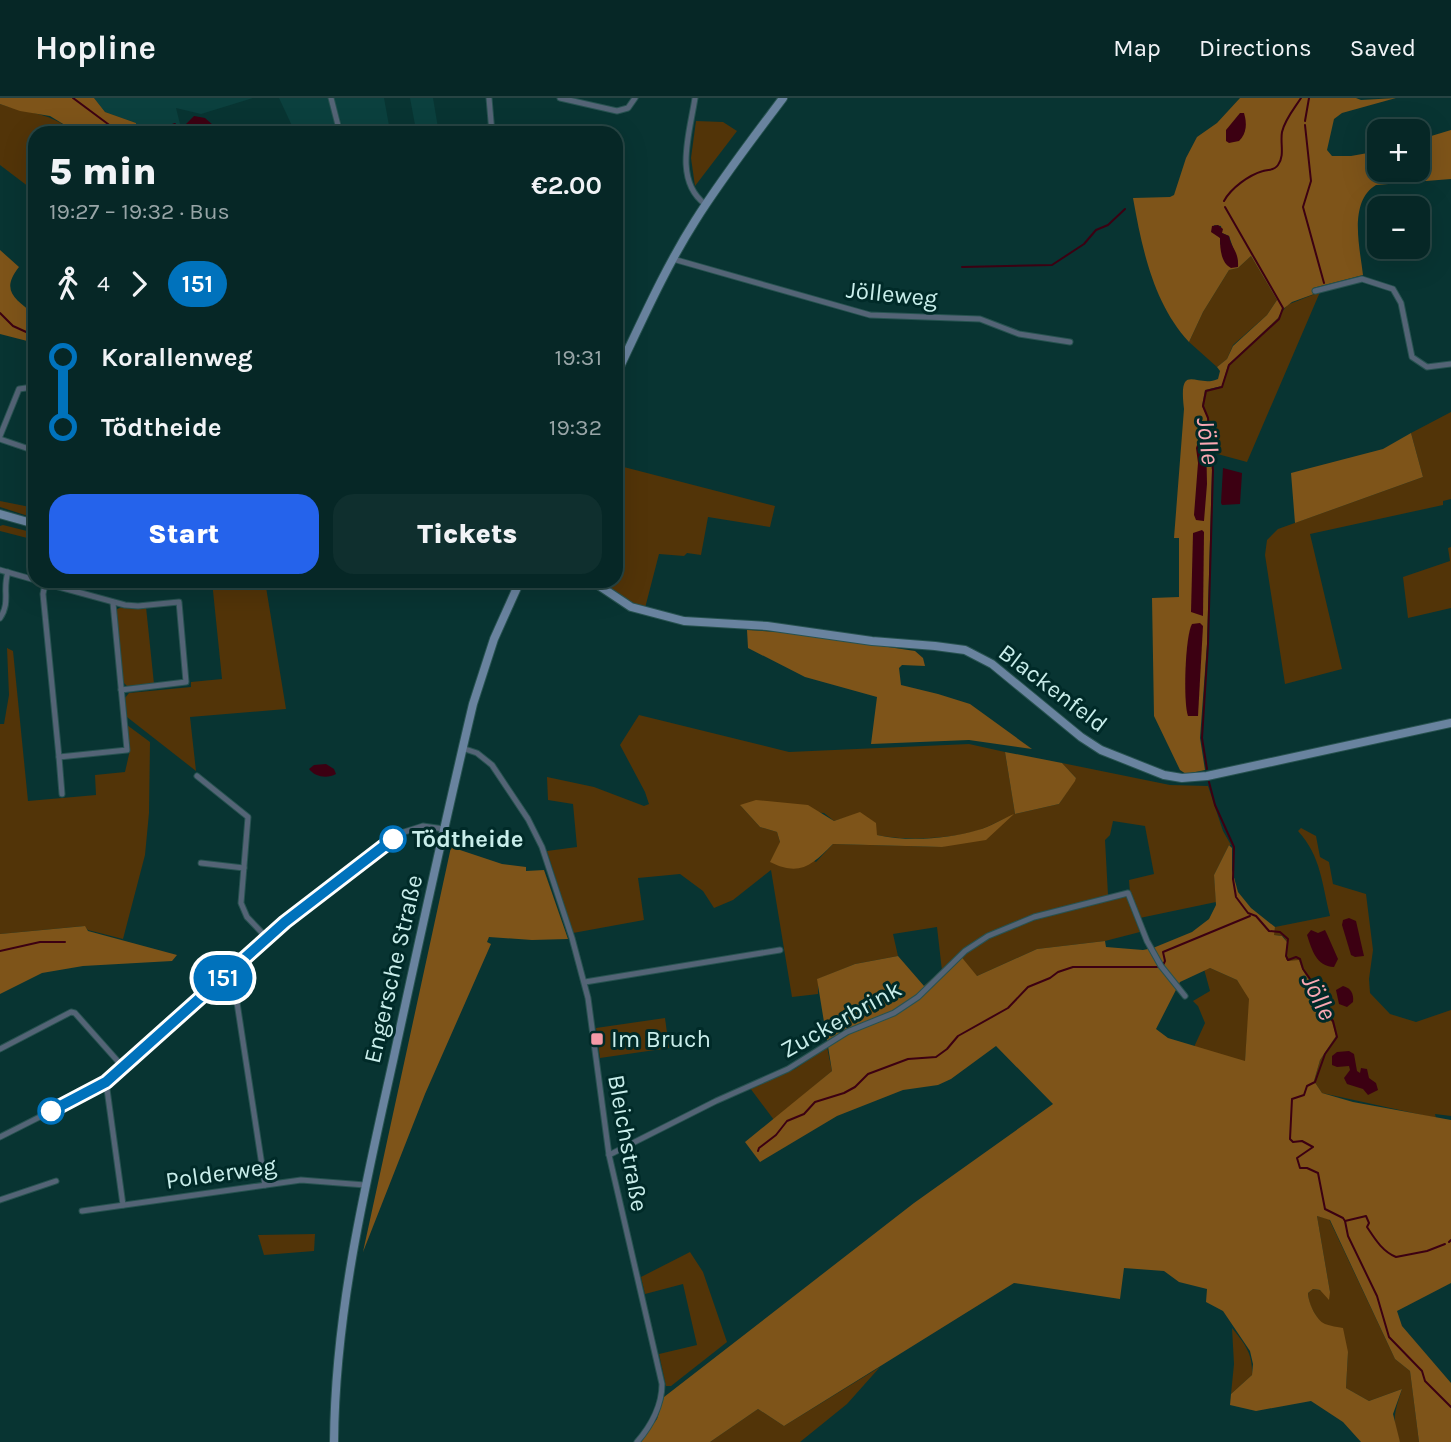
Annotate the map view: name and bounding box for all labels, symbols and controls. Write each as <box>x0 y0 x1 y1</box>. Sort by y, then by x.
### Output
text: Hopline <box>35 29 156 67</box>
text: Map <box>1113 34 1161 62</box>
text: Directions <box>1199 34 1312 62</box>
text: Saved <box>1350 34 1416 62</box>
map controls <box>1367 119 1430 259</box>
button: + <box>1367 119 1430 182</box>
text: 5 min <box>49 149 157 194</box>
text: €2.00 <box>531 170 602 201</box>
button: − <box>1367 196 1430 259</box>
text: 19:27 – 19:32 · Bus <box>49 198 230 225</box>
icon: walk <box>49 265 87 303</box>
icon: forward <box>120 265 158 303</box>
text: 4 <box>97 270 110 297</box>
text: 151 <box>182 270 213 298</box>
street label: Jölleweg <box>845 275 940 313</box>
text: Korallenweg <box>101 342 253 373</box>
text: 19:31 <box>555 344 602 371</box>
text: Tödtheide <box>101 412 222 443</box>
text: 19:32 <box>549 414 602 441</box>
water label: Jölle <box>1190 416 1226 466</box>
button: Start <box>49 494 319 574</box>
button: Tickets <box>333 494 602 574</box>
street label: Blackenfeld <box>993 638 1113 738</box>
place label: Tödtheide <box>412 825 523 853</box>
marker: Tödtheide <box>380 826 406 852</box>
street label: Engersche Straße <box>358 872 428 1066</box>
line badge: 151 <box>183 955 263 1001</box>
text: 151 <box>207 964 239 992</box>
water label: Jölle <box>1295 969 1343 1025</box>
street label: Zuckerbrink <box>776 974 906 1064</box>
place label: Im Bruch <box>611 1025 711 1053</box>
marker: Im Bruch <box>589 1031 605 1047</box>
street label: Bleichstraße <box>602 1072 654 1214</box>
unlabelled marker <box>38 1098 64 1124</box>
street label: Polderweg <box>164 1151 279 1195</box>

